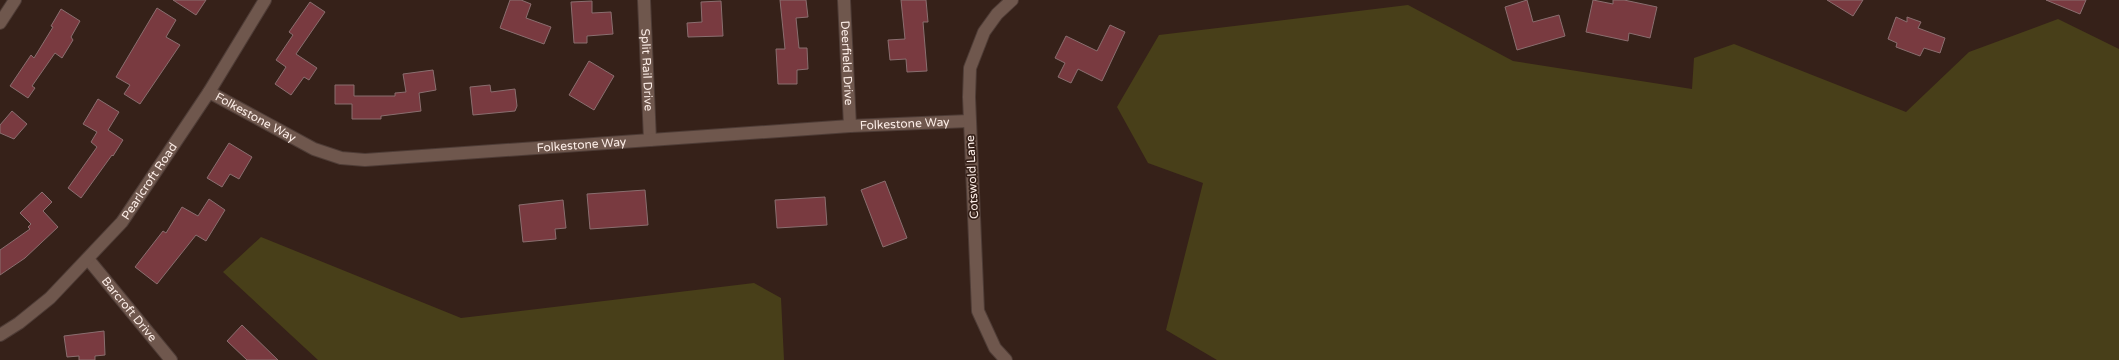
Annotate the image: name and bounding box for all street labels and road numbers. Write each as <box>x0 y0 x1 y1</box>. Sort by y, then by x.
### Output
street label: Deerfield Drive <box>838 20 856 106</box>
street label: Split Rail Drive <box>638 28 656 112</box>
street label: Folkestone Way <box>213 90 299 145</box>
street label: Folkestone Way <box>860 115 950 133</box>
street label: Folkestone Way <box>536 135 627 155</box>
street label: Cotswold Lane <box>963 135 981 219</box>
street label: Pearlcroft Road <box>119 140 180 222</box>
street label: Barcroft Drive <box>99 274 160 344</box>

